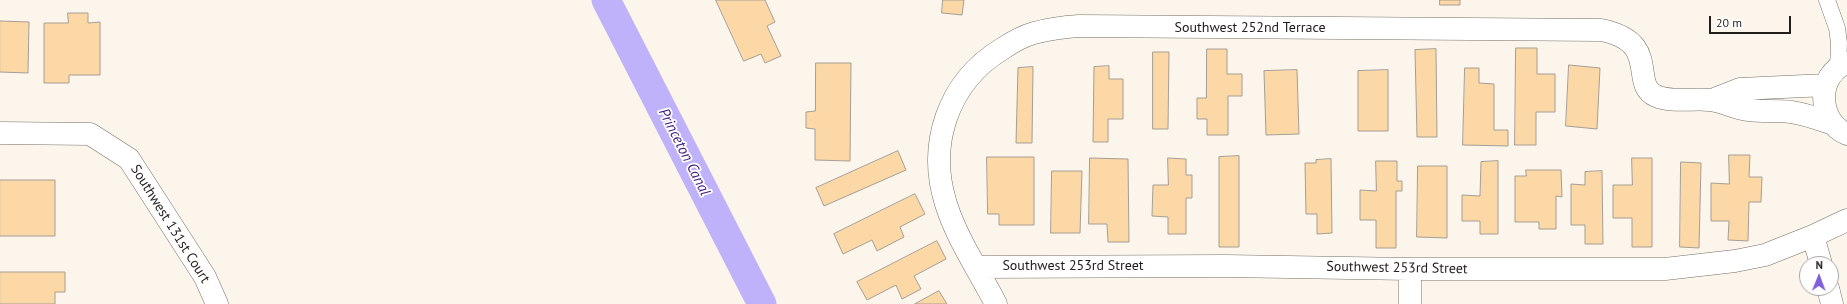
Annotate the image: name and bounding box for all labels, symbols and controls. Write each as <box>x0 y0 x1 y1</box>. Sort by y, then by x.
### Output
scale bar <box>1711 8 1793 34</box>
text: 20 m <box>1716 15 1742 30</box>
street label: Southwest 252nd Terrace <box>1175 20 1325 36</box>
water label: Princeton Canal <box>654 105 714 199</box>
street label: Southwest 131st Court <box>127 162 213 286</box>
north arrow <box>1799 256 1839 296</box>
street label: Southwest 253rd Street <box>1002 258 1144 274</box>
street label: Southwest 253rd Street <box>1326 258 1468 278</box>
text: N <box>1815 258 1823 272</box>

